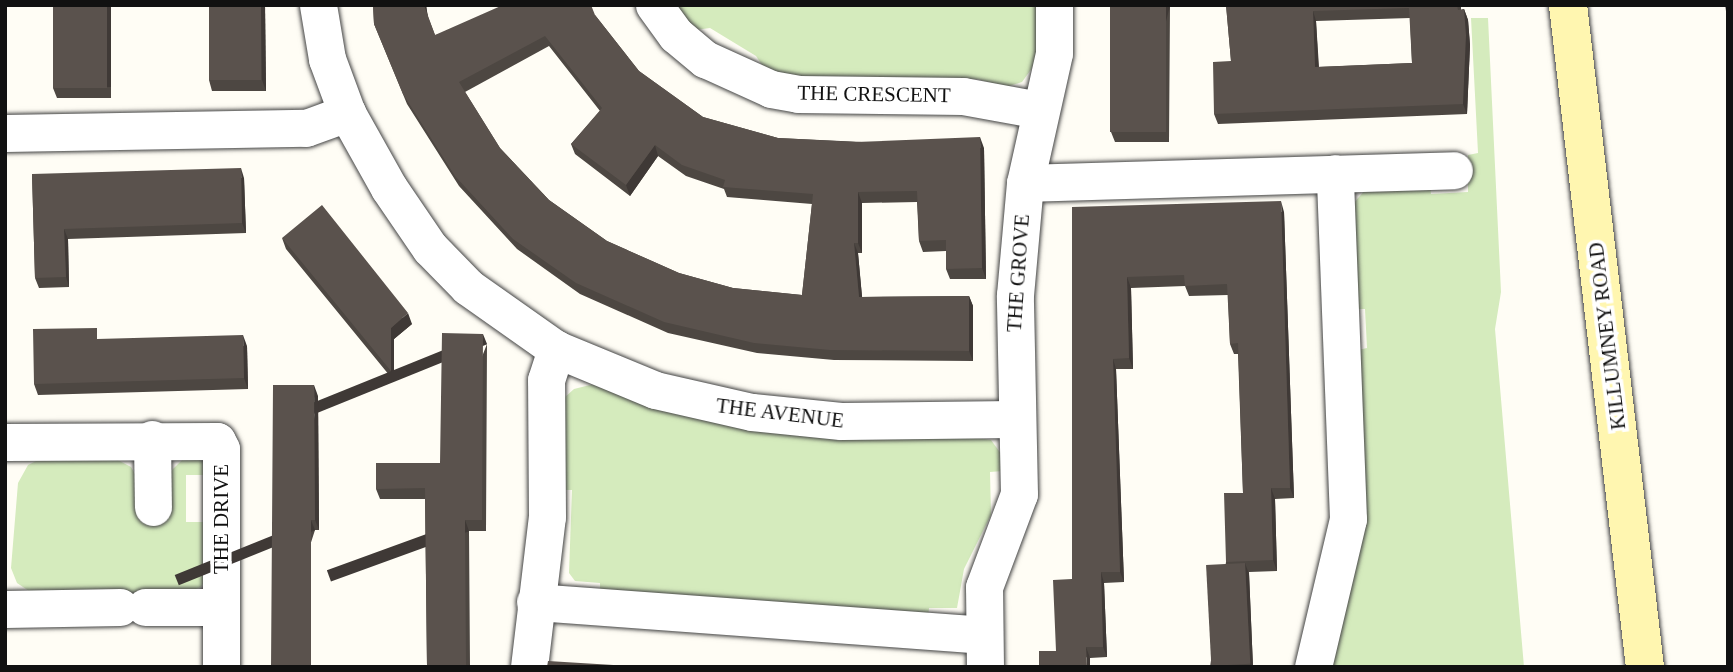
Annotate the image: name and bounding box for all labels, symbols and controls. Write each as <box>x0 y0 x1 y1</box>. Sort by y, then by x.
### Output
street label: THE CRESCENT <box>797 80 951 108</box>
street label: THE GROVE <box>1001 213 1035 333</box>
street label: KILLUMNEY ROAD <box>1583 240 1631 432</box>
street label: THE AVENUE <box>714 393 846 433</box>
street label: THE DRIVE <box>208 464 234 574</box>

